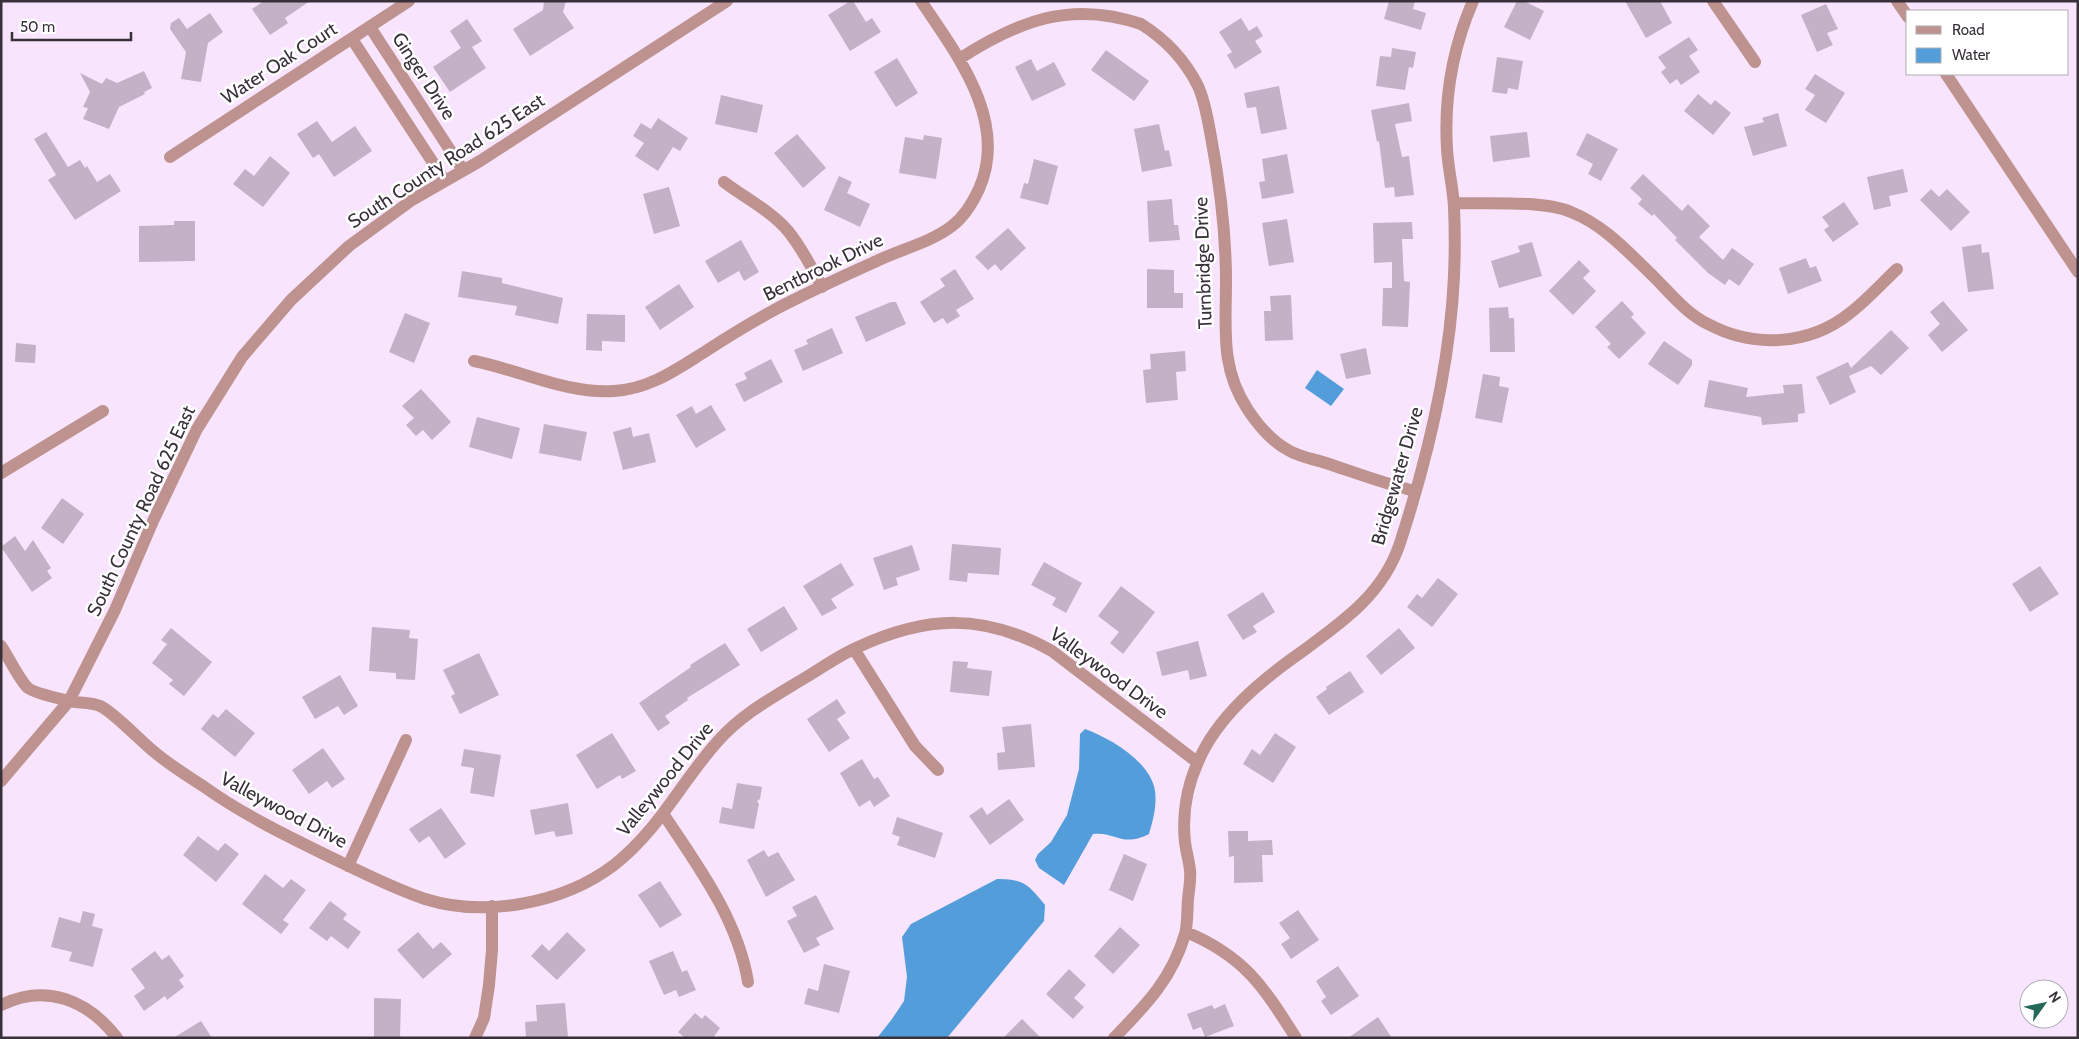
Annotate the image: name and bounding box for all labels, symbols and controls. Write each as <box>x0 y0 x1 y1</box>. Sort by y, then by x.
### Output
scale bar <box>12 10 131 42</box>
legend <box>1906 10 2069 75</box>
street label: Water Oak Court <box>217 17 342 109</box>
text: 50 m <box>20 18 55 36</box>
text: Road <box>1952 21 1985 39</box>
street label: Ginger Drive <box>387 28 461 124</box>
text: Water <box>1952 46 1990 64</box>
street label: South County Road 625 East <box>343 88 549 233</box>
street label: Turnbridge Drive <box>1189 196 1217 329</box>
street label: Bentbrook Drive <box>759 228 887 306</box>
street label: South County Road 625 East <box>82 401 200 620</box>
street label: Bridgewater Drive <box>1366 404 1428 548</box>
street label: Valleywood Drive <box>1046 623 1173 724</box>
street label: Valleywood Drive <box>612 717 718 841</box>
street label: Valleywood Drive <box>217 767 351 853</box>
north arrow <box>2019 979 2069 1029</box>
text: N <box>2045 988 2065 1006</box>

